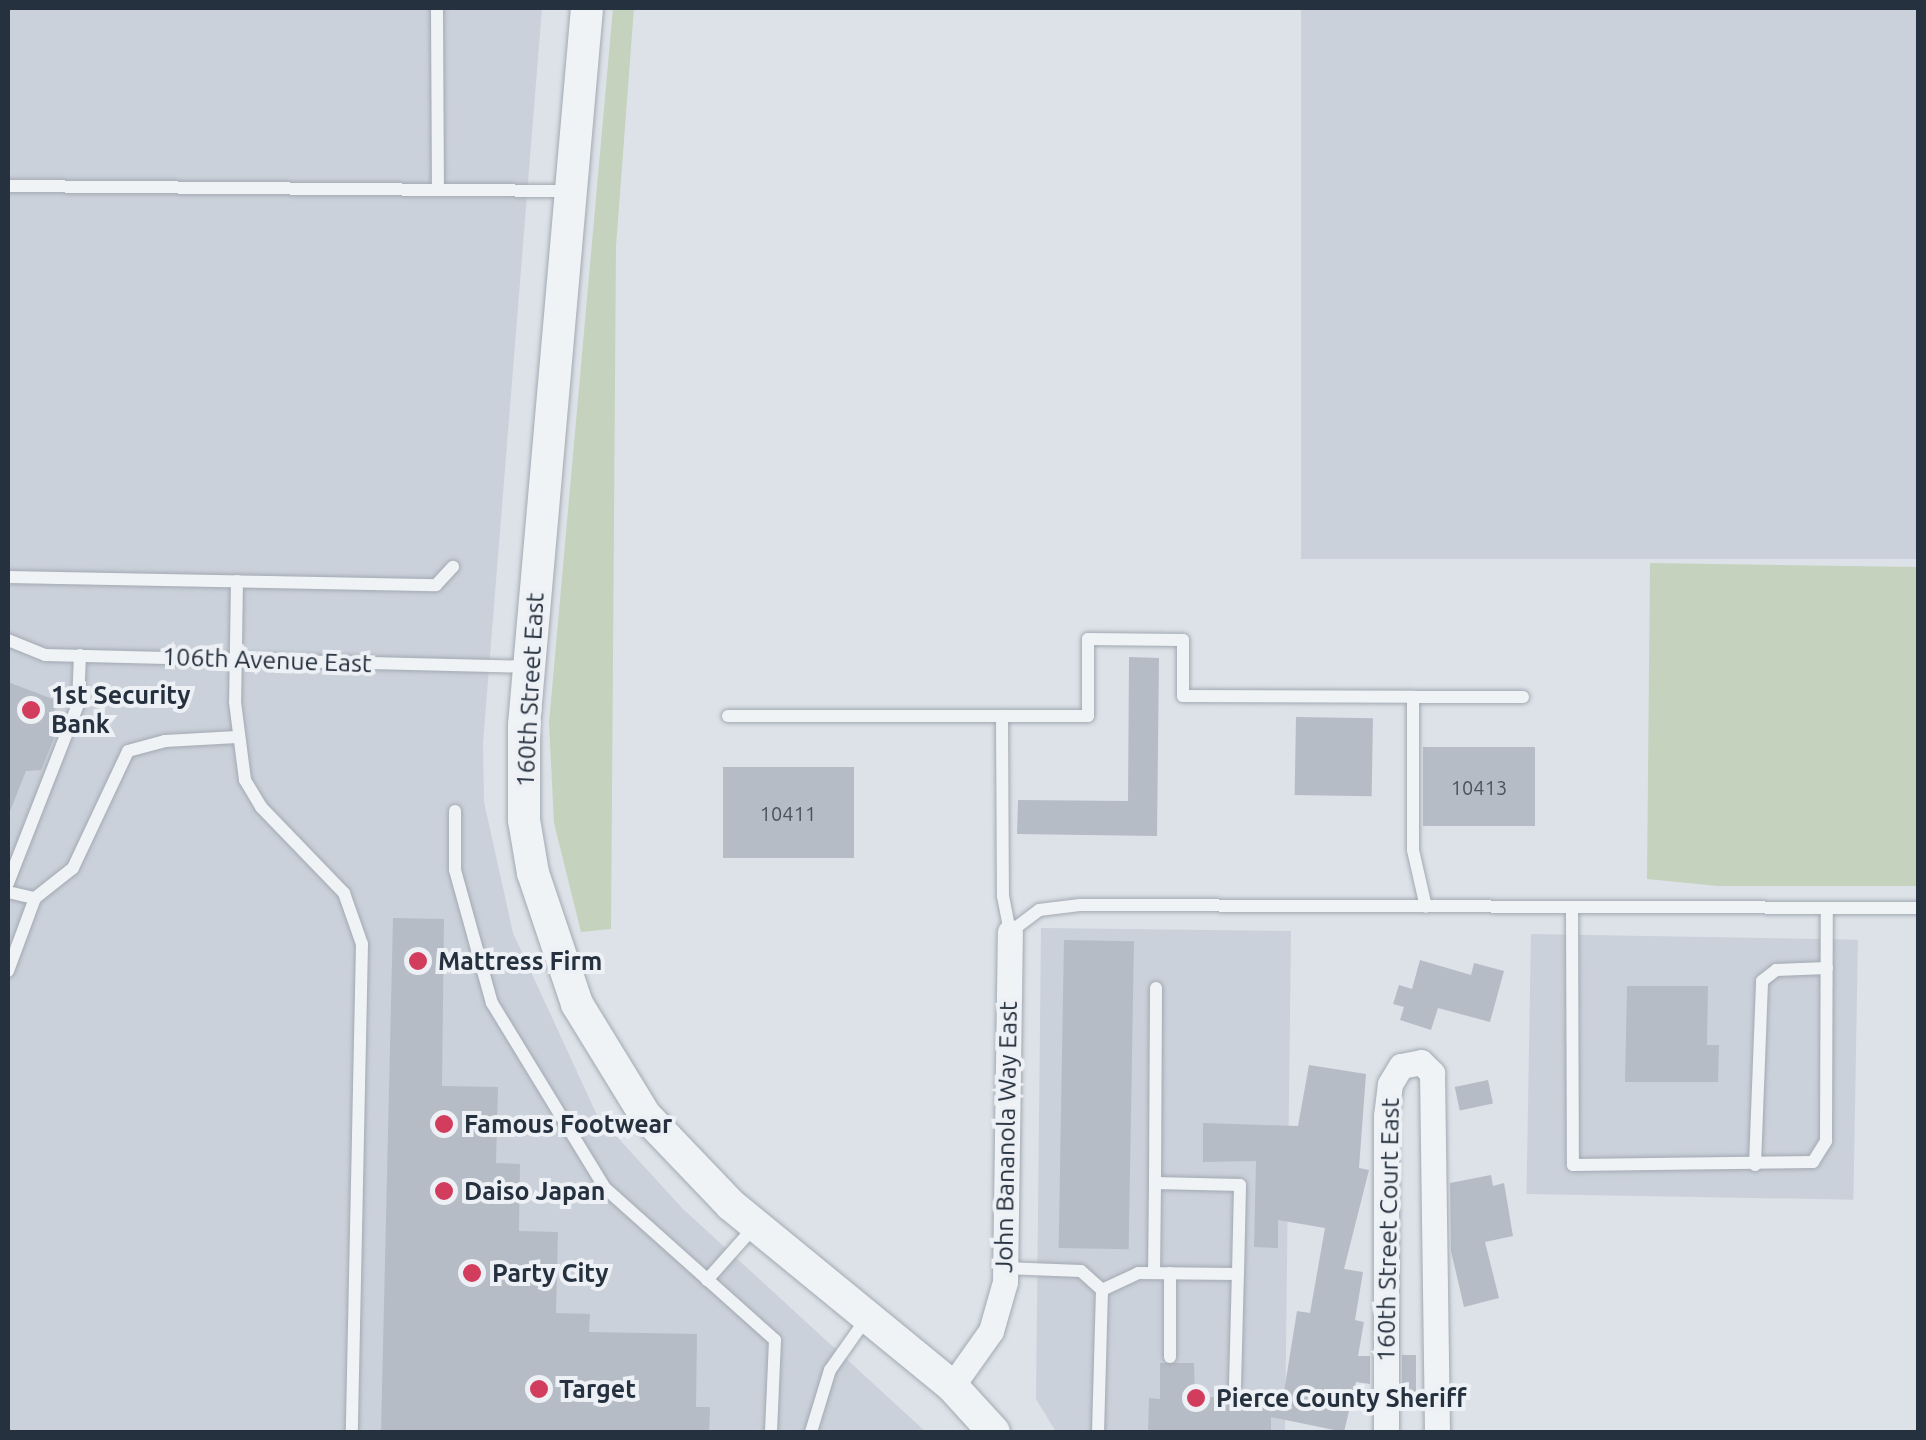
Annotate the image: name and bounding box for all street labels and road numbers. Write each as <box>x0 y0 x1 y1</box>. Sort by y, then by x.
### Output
street label: 160th Street East <box>510 592 550 788</box>
street label: 106th Avenue East <box>162 641 372 679</box>
street label: John Bananola Way East <box>989 1001 1023 1273</box>
street label: 160th Street Court East <box>1371 1098 1405 1362</box>

